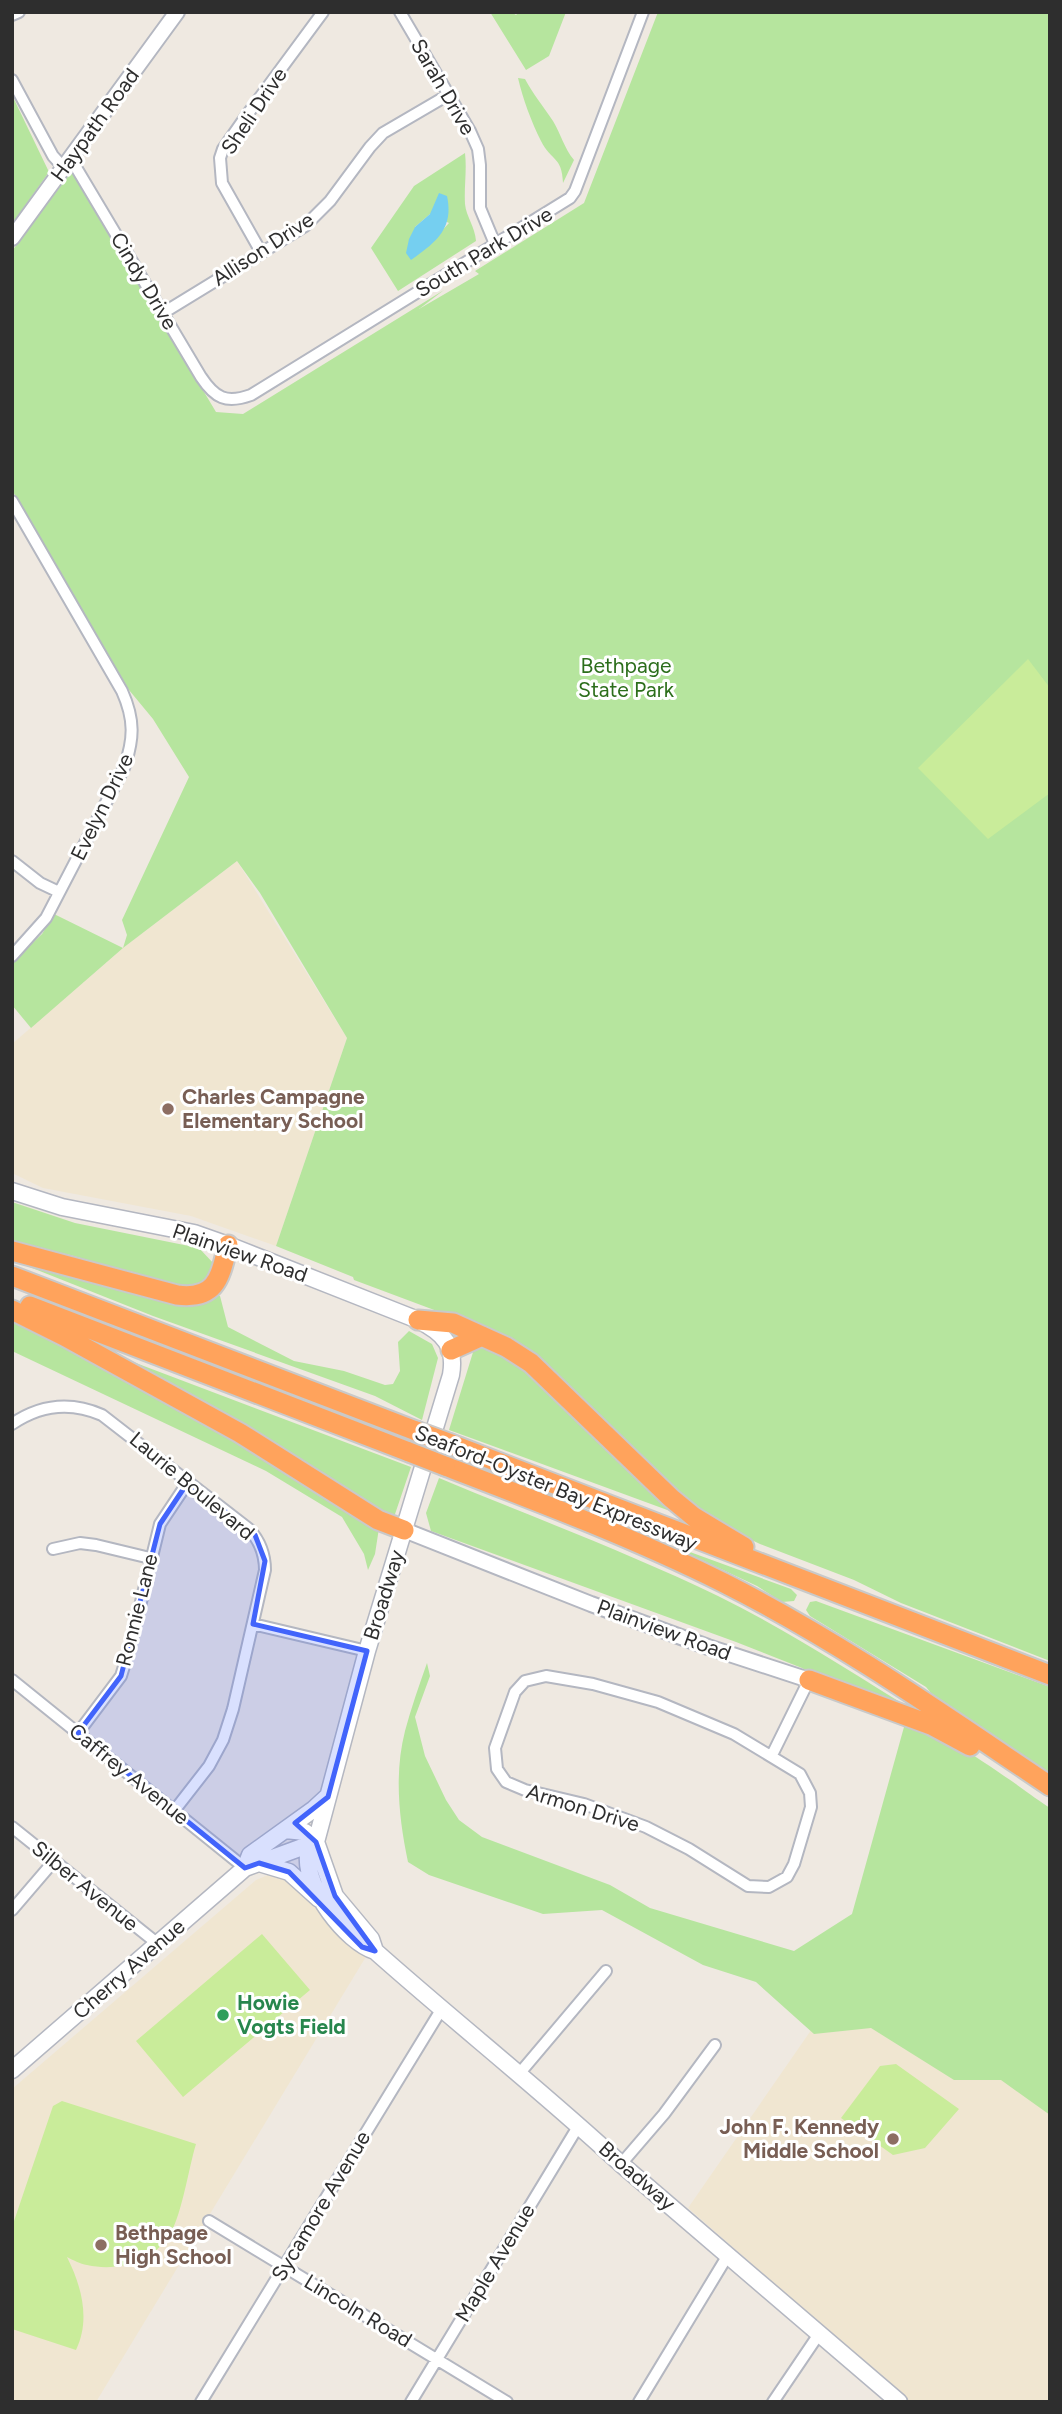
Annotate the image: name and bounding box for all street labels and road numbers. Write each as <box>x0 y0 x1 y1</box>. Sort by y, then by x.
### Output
street label: Sarah Drive <box>406 34 481 139</box>
street label: Haypath Road <box>45 63 144 186</box>
street label: Sheli Drive <box>215 63 292 159</box>
street label: South Park Drive <box>411 201 557 302</box>
street label: Allison Drive <box>207 207 318 291</box>
street label: Cindy Drive <box>106 228 183 334</box>
street label: Evelyn Drive <box>65 749 138 864</box>
street label: Plainview Road <box>169 1218 311 1287</box>
street label: Seaford-Oyster Bay Expressway <box>411 1419 701 1556</box>
street label: Laurie Boulevard <box>125 1426 260 1545</box>
street label: Broadway <box>358 1547 409 1643</box>
street label: Ronnie Lane <box>110 1551 163 1669</box>
street label: Plainview Road <box>594 1594 735 1665</box>
street label: Caffrey Avenue <box>64 1718 194 1830</box>
street label: Armon Drive <box>524 1778 643 1837</box>
street label: Silber Avenue <box>27 1835 143 1936</box>
street label: Cherry Avenue <box>68 1913 190 2024</box>
street label: Sycamore Avenue <box>266 2126 375 2285</box>
street label: Broadway <box>594 2136 681 2216</box>
street label: Maple Avenue <box>450 2199 540 2326</box>
street label: Lincoln Road <box>300 2269 417 2352</box>

